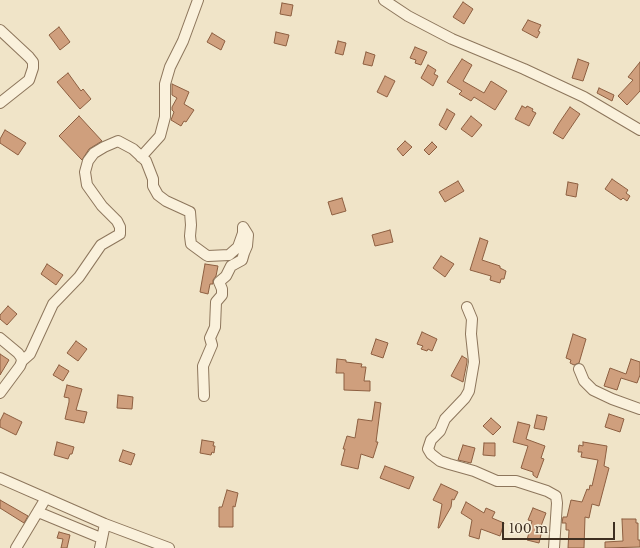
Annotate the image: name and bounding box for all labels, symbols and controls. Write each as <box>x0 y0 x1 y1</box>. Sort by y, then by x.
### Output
scale bar <box>504 514 617 540</box>
text: 100 m <box>509 521 548 536</box>

